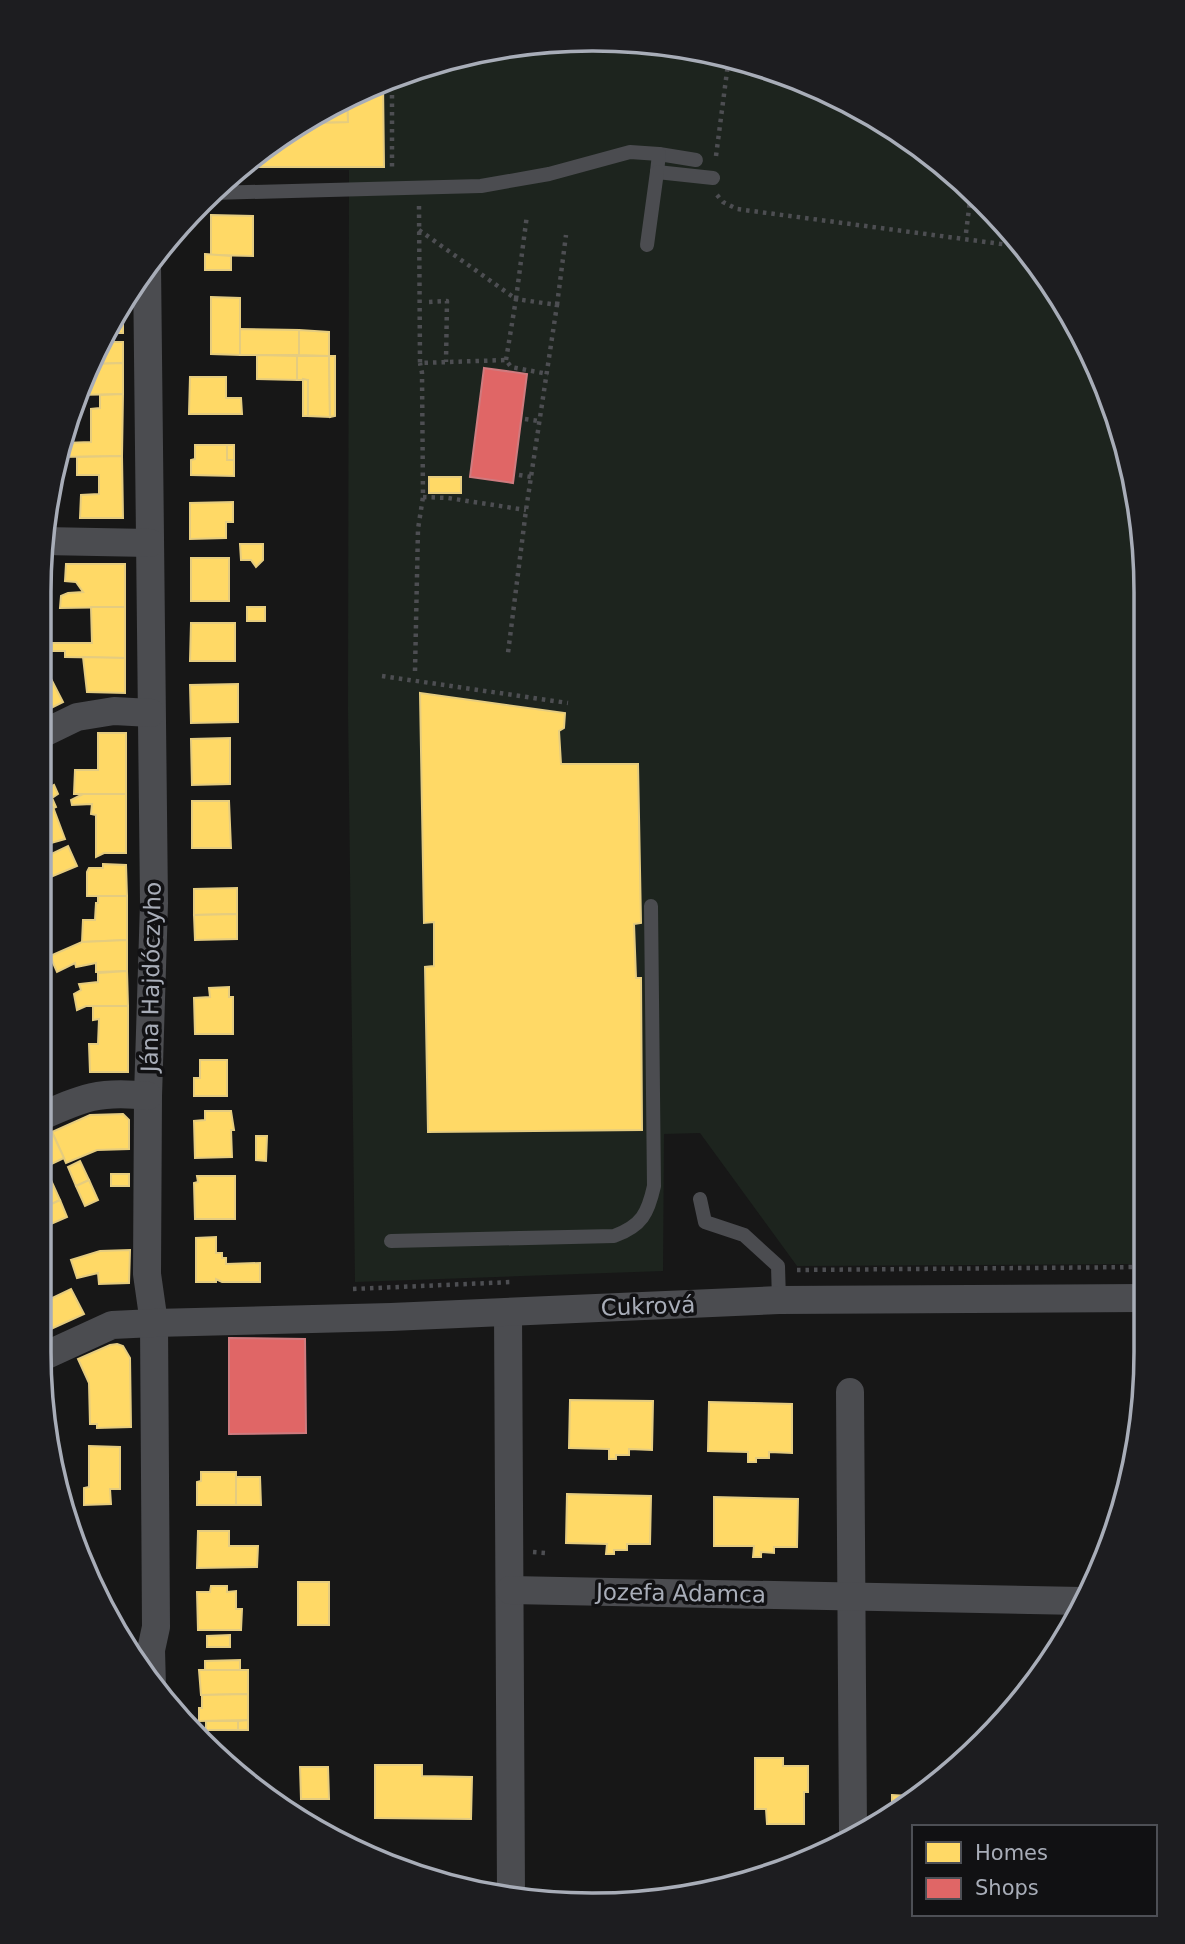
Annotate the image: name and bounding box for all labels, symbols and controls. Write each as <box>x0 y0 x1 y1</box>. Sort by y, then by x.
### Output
street label: Jána Hajdóczyho <box>136 882 166 1074</box>
street label: Cukrová <box>600 1291 696 1321</box>
street label: Jozefa Adamca <box>594 1578 766 1607</box>
legend <box>912 1825 1157 1916</box>
text: Homes <box>975 1841 1048 1865</box>
text: Shops <box>975 1876 1039 1900</box>

